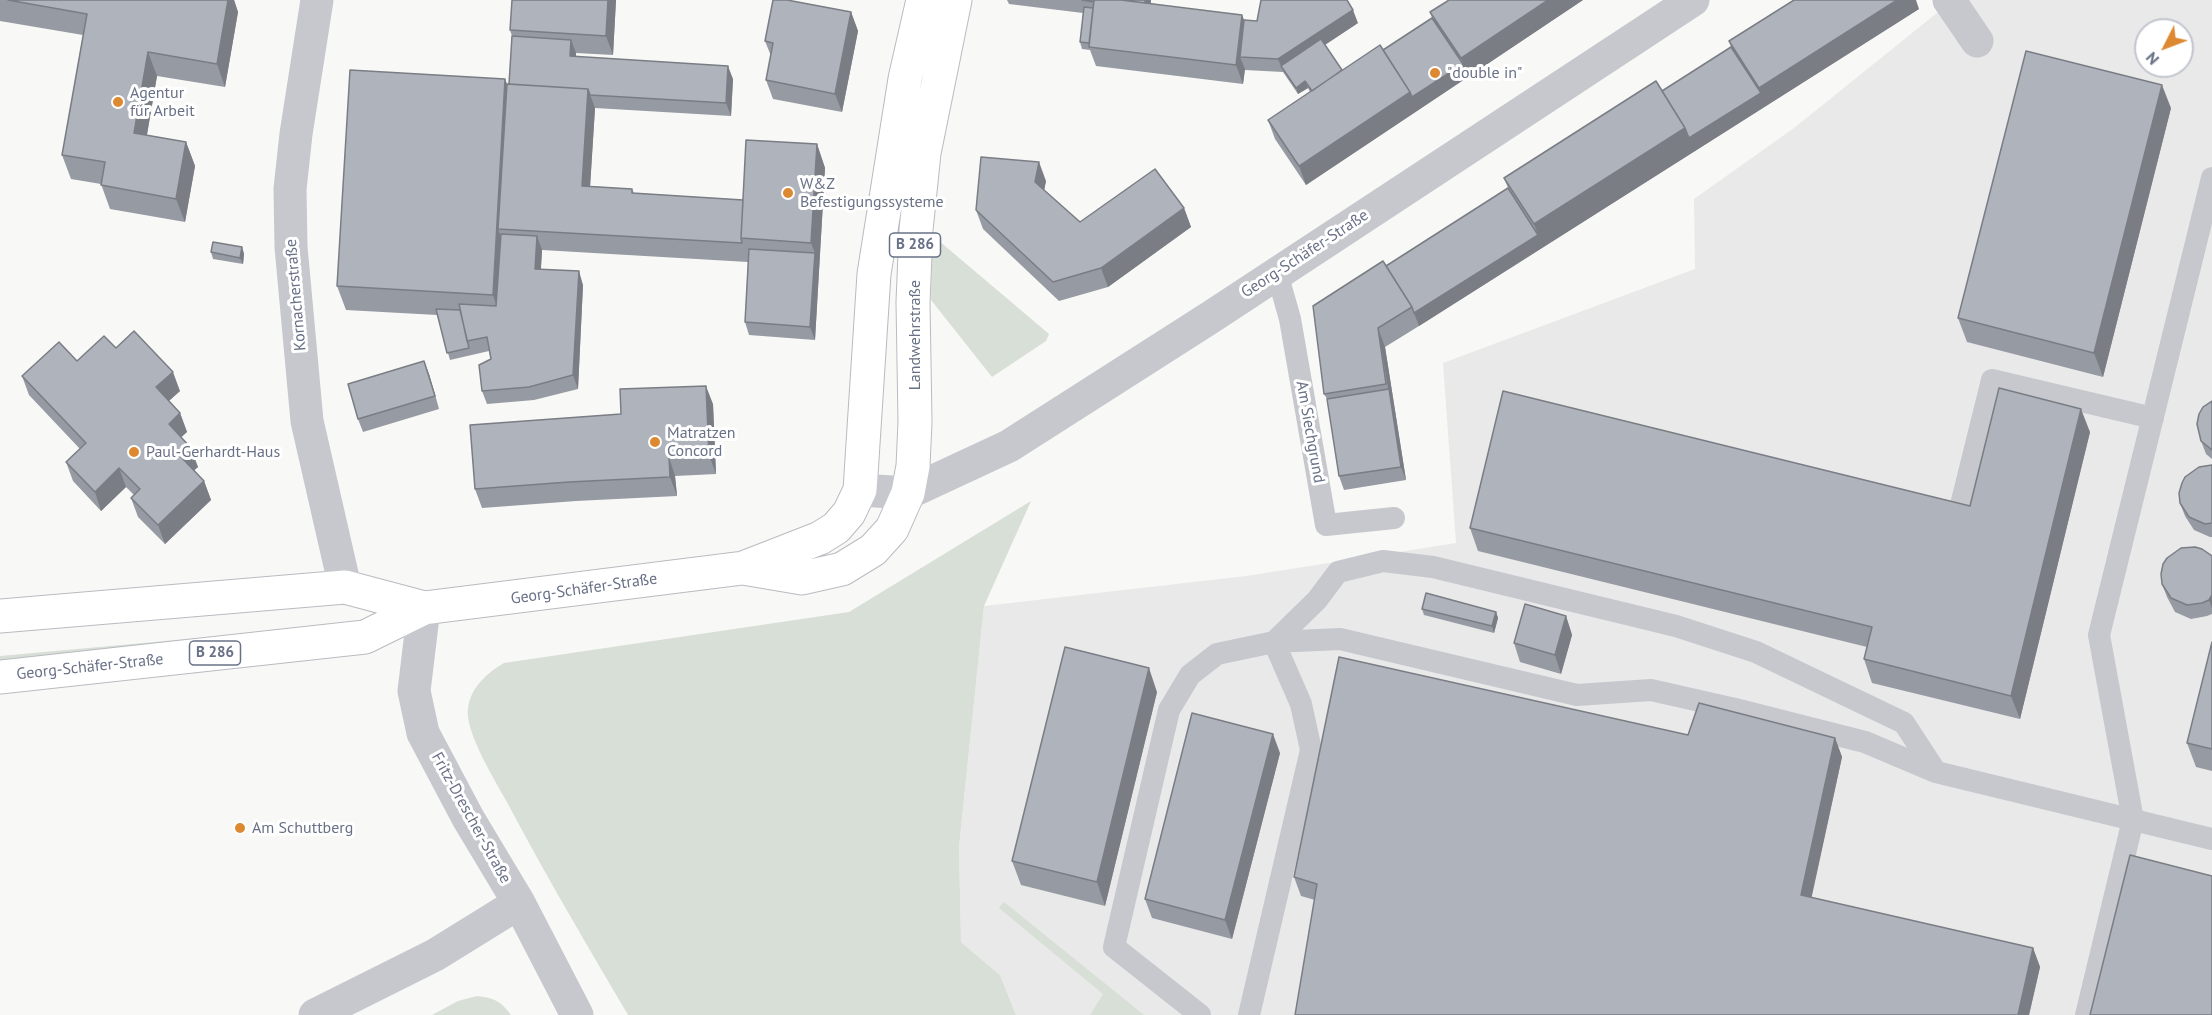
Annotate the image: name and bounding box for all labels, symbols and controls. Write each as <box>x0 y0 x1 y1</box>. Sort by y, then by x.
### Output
north arrow <box>2134 18 2194 78</box>
text: N <box>2141 48 2163 69</box>
place label: "double in" <box>1447 63 1522 83</box>
marker: "double in" <box>1428 66 1442 80</box>
place label: Agentur für Arbeit <box>130 83 195 121</box>
marker: Agentur für Arbeit <box>111 95 125 109</box>
place label: W&Z Befestigungssysteme <box>800 174 944 212</box>
marker: W&Z Befestigungssysteme <box>781 186 795 200</box>
street label: Georg-Schäfer-Straße <box>1238 206 1372 302</box>
road number: B 286 <box>890 233 940 257</box>
street label: Kornacherstraße <box>282 238 310 352</box>
street label: Landwehrstraße <box>905 280 925 390</box>
street label: Am Siechgrund <box>1292 379 1328 485</box>
place label: Matratzen Concord <box>667 423 736 461</box>
marker: Matratzen Concord <box>648 435 662 449</box>
place label: Paul-Gerhardt-Haus <box>146 442 280 462</box>
marker: Paul-Gerhardt-Haus <box>127 445 141 459</box>
street label: Georg-Schäfer-Straße <box>510 569 658 609</box>
road number: B 286 <box>190 641 240 665</box>
street label: Georg-Schäfer-Straße <box>16 650 164 684</box>
street label: Fritz-Drescher-Straße <box>427 749 515 887</box>
place label: Am Schuttberg <box>252 818 353 838</box>
marker: Am Schuttberg <box>233 821 247 835</box>

